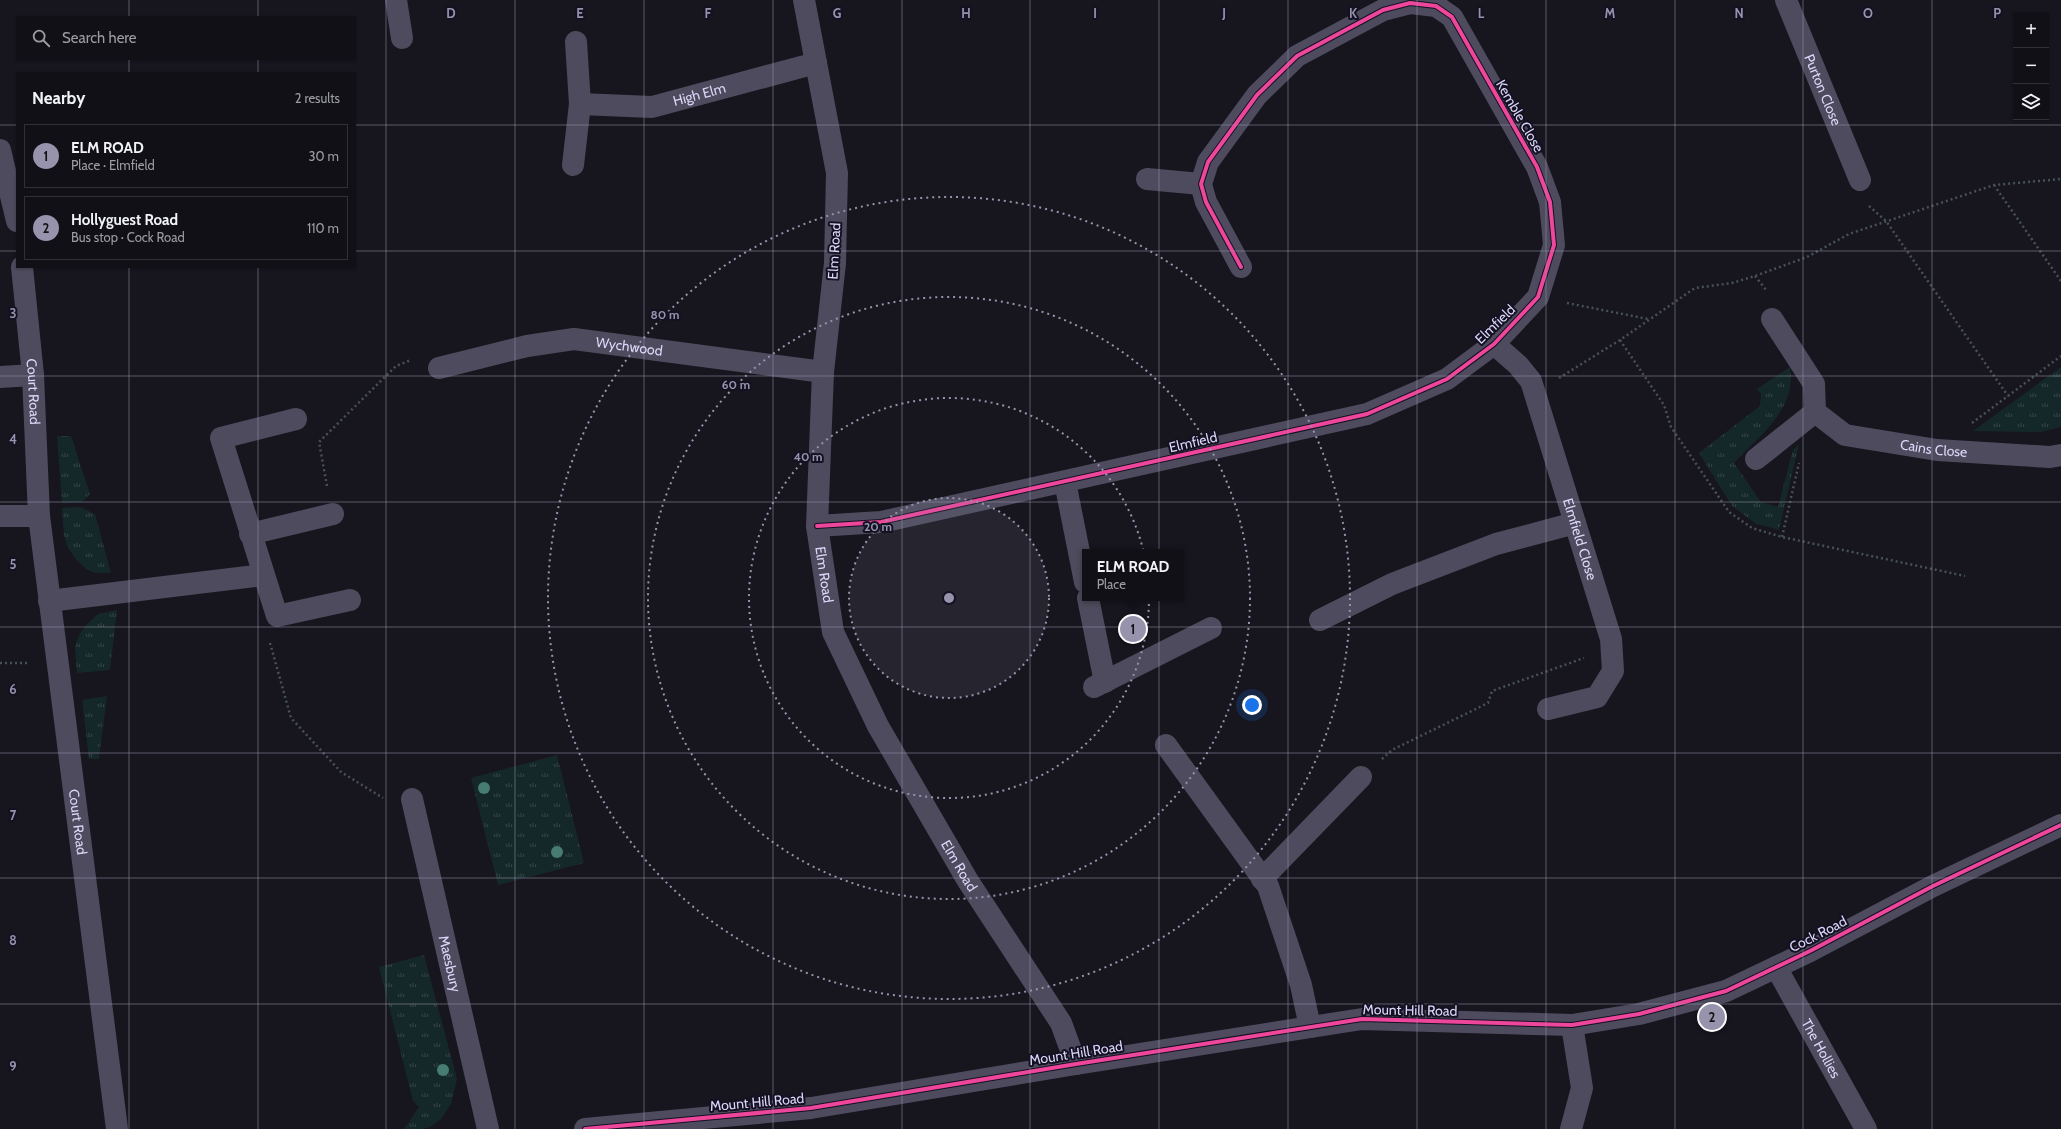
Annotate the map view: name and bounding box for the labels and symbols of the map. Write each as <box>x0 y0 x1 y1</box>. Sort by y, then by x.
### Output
text: D <box>446 5 456 21</box>
text: E <box>576 5 584 21</box>
text: F <box>705 5 712 21</box>
text: G <box>833 5 842 21</box>
text: H <box>961 5 971 21</box>
text: I <box>1093 5 1097 21</box>
text: J <box>1221 5 1226 21</box>
text: K <box>1349 5 1358 21</box>
text: L <box>1478 5 1485 21</box>
text: M <box>1605 5 1616 21</box>
text: N <box>1734 5 1744 21</box>
text: O <box>1863 5 1873 21</box>
text: P <box>1993 5 2001 21</box>
street label: Purton Close <box>1800 51 1846 128</box>
street label: Kemble Close <box>1492 77 1548 155</box>
street label: High Elm <box>671 79 728 110</box>
street label: Elm Road <box>824 222 844 280</box>
street label: Elmfield <box>1471 300 1519 348</box>
text: 3 <box>9 305 17 321</box>
text: 80 m <box>651 307 679 322</box>
street label: Wychwood <box>595 333 664 360</box>
street label: Court Road <box>22 358 44 425</box>
text: 60 m <box>722 377 750 392</box>
street label: Elmfield <box>1167 428 1219 456</box>
text: 4 <box>9 431 17 447</box>
street label: Cains Close <box>1899 435 1968 461</box>
text: 40 m <box>793 449 823 464</box>
street label: Elmfield Close <box>1559 496 1601 582</box>
text: 20 m <box>864 519 892 534</box>
street label: Elm Road <box>811 545 837 604</box>
text: 5 <box>10 556 17 572</box>
centre of rings <box>942 591 956 605</box>
pin: 1 <box>1120 614 1146 644</box>
text: 6 <box>9 681 17 697</box>
your location <box>1242 695 1262 715</box>
street label: Court Road <box>65 788 91 856</box>
text: 7 <box>10 807 17 823</box>
street label: Elm Road <box>937 837 981 895</box>
street label: Cock Road <box>1786 912 1850 956</box>
text: 8 <box>9 932 17 948</box>
street label: Maesbury <box>435 934 465 994</box>
street label: Mount Hill Road <box>1363 1000 1457 1020</box>
pin: 2 <box>1699 1002 1725 1032</box>
street label: The Hollies <box>1797 1015 1845 1081</box>
street label: Mount Hill Road <box>1028 1037 1124 1069</box>
text: 9 <box>9 1058 17 1074</box>
street label: Mount Hill Road <box>709 1089 805 1115</box>

